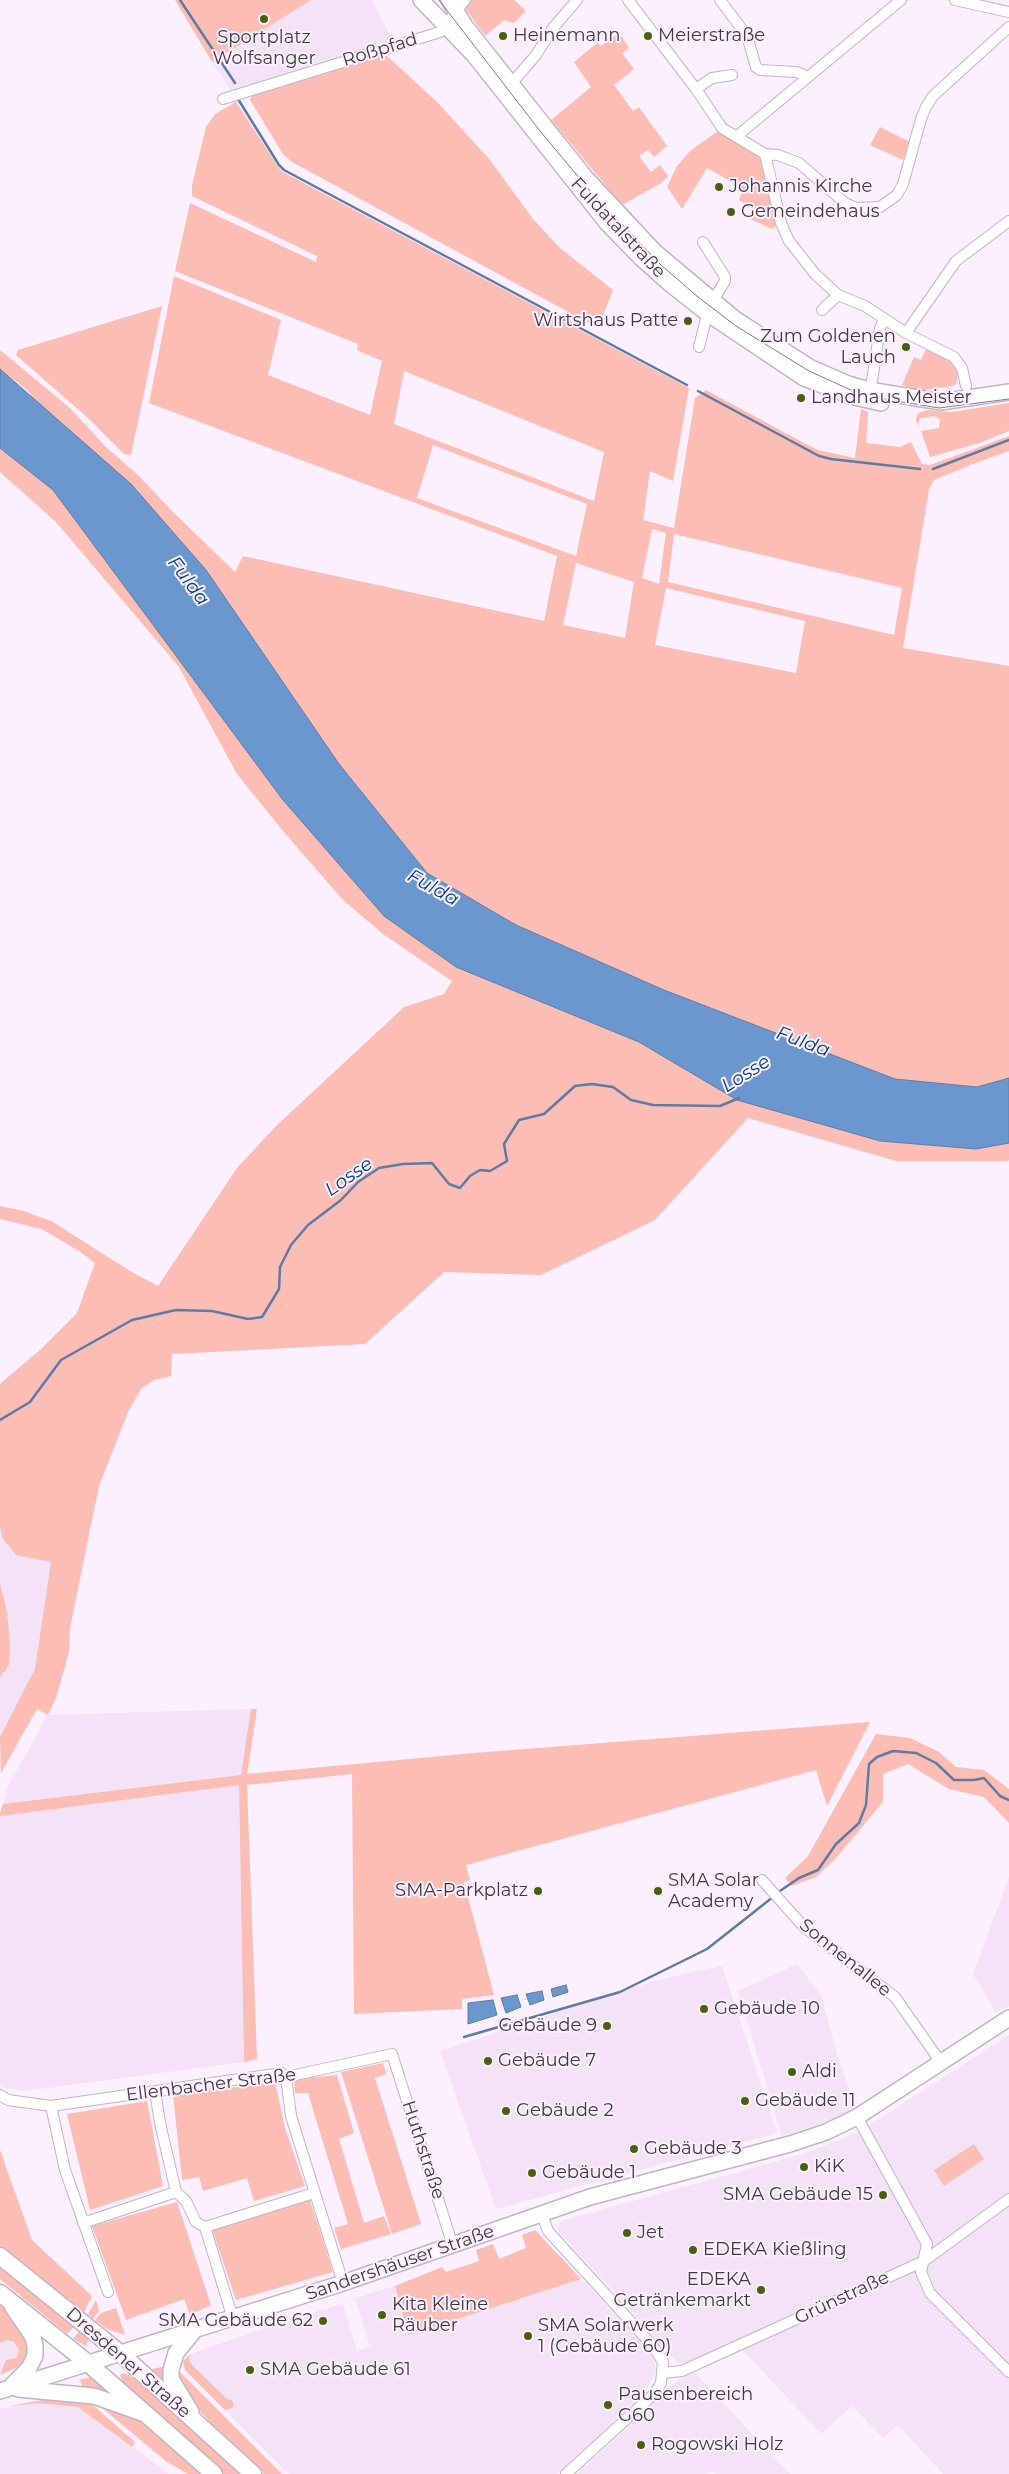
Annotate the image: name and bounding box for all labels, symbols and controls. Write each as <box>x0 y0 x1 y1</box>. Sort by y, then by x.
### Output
marker: Sportplatz Wolfsanger <box>258 13 270 25</box>
place label: Heinemann <box>513 25 620 47</box>
place label: Meierstraße <box>658 25 765 47</box>
place label: Sportplatz Wolfsanger <box>212 27 316 70</box>
street label: Roßpfad <box>340 28 420 72</box>
marker: Heinemann <box>497 30 509 42</box>
marker: Meierstraße <box>642 30 654 42</box>
street label: Fuldatalstraße <box>566 173 670 283</box>
place label: Johannis Kirche <box>729 176 872 198</box>
marker: Johannis Kirche <box>713 181 725 193</box>
place label: Gemeindehaus <box>741 201 880 223</box>
marker: Gemeindehaus <box>725 206 737 218</box>
place label: Wirtshaus Patte <box>533 310 678 332</box>
marker: Wirtshaus Patte <box>682 315 694 327</box>
place label: Zum Goldenen Lauch <box>760 326 896 368</box>
marker: Zum Goldenen Lauch <box>900 341 912 353</box>
place label: Landhaus Meister <box>811 387 972 409</box>
marker: Landhaus Meister <box>795 392 807 404</box>
water label: Fulda <box>162 552 214 610</box>
water label: Fulda <box>403 865 463 911</box>
water label: Fulda <box>773 1022 833 1062</box>
water label: Losse <box>717 1050 775 1098</box>
water label: Losse <box>321 1152 377 1202</box>
place label: SMA Solar Academy <box>668 1870 759 1912</box>
place label: SMA-Parkplatz <box>395 1880 528 1902</box>
marker: SMA-Parkplatz <box>532 1885 544 1897</box>
marker: SMA Solar Academy <box>652 1885 664 1897</box>
street label: Sonnenallee <box>795 1914 895 2002</box>
place label: Gebäude 10 <box>714 1998 820 2020</box>
marker: Gebäude 10 <box>698 2003 710 2015</box>
place label: Gebäude 9 <box>499 2015 597 2037</box>
marker: Gebäude 9 <box>601 2020 613 2032</box>
place label: Gebäude 7 <box>498 2050 596 2072</box>
marker: Gebäude 7 <box>482 2055 494 2067</box>
place label: Aldi <box>802 2061 837 2083</box>
street label: Ellenbacher Straße <box>125 2064 297 2106</box>
marker: Aldi <box>786 2066 798 2078</box>
place label: Gebäude 11 <box>755 2090 855 2112</box>
marker: Gebäude 11 <box>739 2095 751 2107</box>
street label: Huthstraße <box>397 2098 449 2202</box>
place label: Gebäude 2 <box>516 2100 614 2122</box>
marker: Gebäude 2 <box>500 2105 512 2117</box>
place label: Gebäude 3 <box>644 2138 742 2160</box>
marker: Gebäude 3 <box>628 2143 640 2155</box>
place label: KiK <box>814 2156 844 2178</box>
marker: KiK <box>798 2161 810 2173</box>
place label: Gebäude 1 <box>542 2162 636 2184</box>
marker: Gebäude 1 <box>526 2167 538 2179</box>
place label: SMA Gebäude 15 <box>723 2184 873 2206</box>
marker: SMA Gebäude 15 <box>877 2189 889 2201</box>
street label: Sandershäuser Straße <box>303 2221 497 2305</box>
place label: Jet <box>637 2222 664 2244</box>
marker: Jet <box>621 2227 633 2239</box>
place label: EDEKA Kießling <box>703 2239 847 2261</box>
marker: EDEKA Kießling <box>687 2244 699 2256</box>
street label: Grünstraße <box>791 2267 893 2329</box>
place label: EDEKA Getränkemarkt <box>614 2269 751 2312</box>
marker: EDEKA Getränkemarkt <box>755 2284 767 2296</box>
place label: Kita Kleine Räuber <box>392 2294 488 2336</box>
street label: Dresdener Straße <box>61 2303 195 2423</box>
marker: Kita Kleine Räuber <box>376 2309 388 2321</box>
place label: SMA Gebäude 62 <box>158 2310 313 2332</box>
marker: SMA Gebäude 62 <box>317 2315 329 2327</box>
place label: SMA Solarwerk 1 (Gebäude 60) <box>538 2315 673 2358</box>
marker: SMA Solarwerk 1 (Gebäude 60) <box>522 2330 534 2342</box>
place label: SMA Gebäude 61 <box>260 2359 411 2381</box>
marker: SMA Gebäude 61 <box>244 2364 256 2376</box>
place label: Pausenbereich G60 <box>618 2384 753 2426</box>
marker: Pausenbereich G60 <box>602 2399 614 2411</box>
place label: Rogowski Holz <box>651 2434 783 2456</box>
marker: Rogowski Holz <box>635 2439 647 2451</box>

